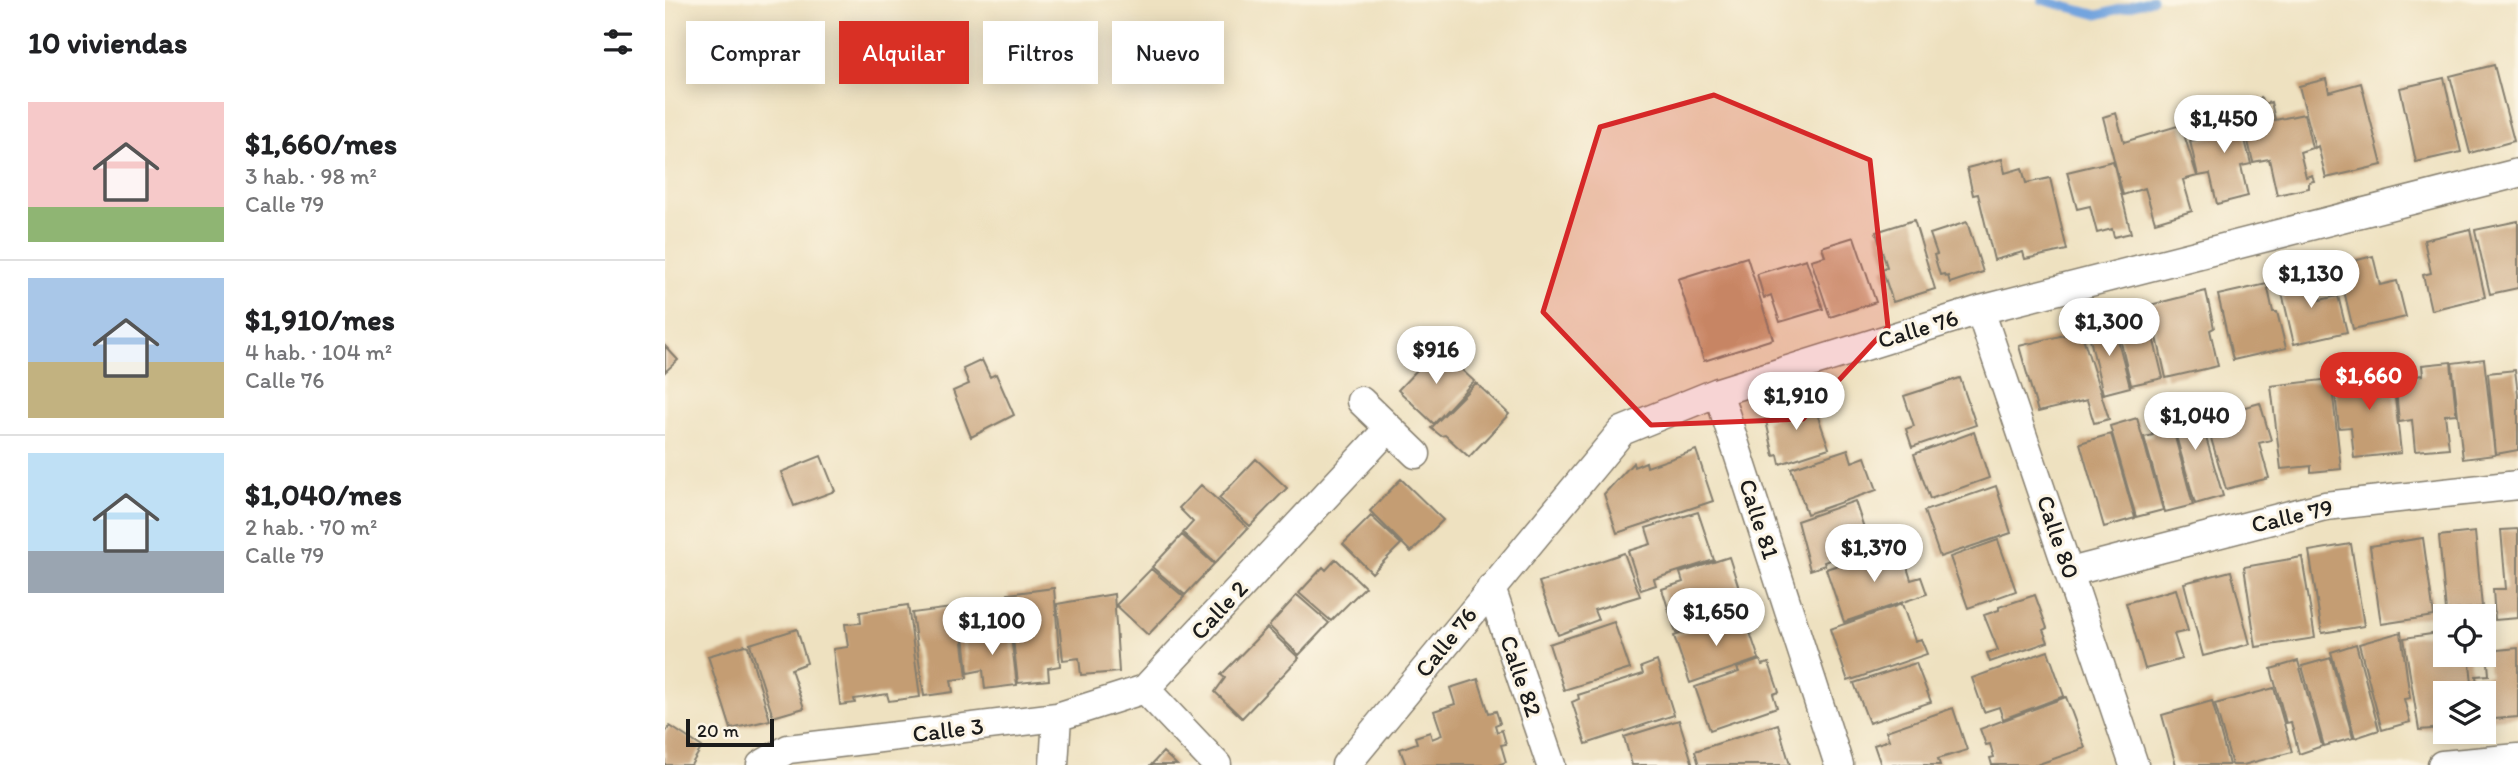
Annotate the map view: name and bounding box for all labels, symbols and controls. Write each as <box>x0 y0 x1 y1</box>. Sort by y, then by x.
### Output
chip: Comprar <box>686 21 825 84</box>
chip: Alquilar <box>839 21 969 84</box>
chip: Filtros <box>983 21 1098 84</box>
chip: Nuevo <box>1112 21 1224 84</box>
icon: filters <box>599 23 637 61</box>
text: 10 viviendas <box>28 24 187 61</box>
pin: $1,450 <box>2167 96 2281 155</box>
text: $1,450 <box>2190 104 2258 132</box>
text: $1,660/mes <box>245 125 397 162</box>
icon: home <box>84 130 168 214</box>
text: 3 hab. · 98 m² <box>245 162 377 190</box>
text: Calle 79 <box>245 190 324 218</box>
pin: $1,130 <box>2254 250 2368 310</box>
text: $1,130 <box>2278 259 2344 287</box>
pin: $1,300 <box>2052 298 2166 358</box>
text: $1,910/mes <box>245 301 395 338</box>
street label: Calle 76 <box>1874 303 1962 355</box>
icon: home <box>84 306 168 390</box>
text: $1,300 <box>2075 307 2143 335</box>
pin: $916 <box>1395 326 1477 386</box>
text: $916 <box>1413 335 1459 363</box>
text: 4 hab. · 104 m² <box>245 338 392 366</box>
pin: $1,660 <box>2312 352 2426 412</box>
text: $1,660 <box>2336 361 2402 389</box>
text: Calle 76 <box>245 366 324 394</box>
pin: $1,910 <box>1739 372 1853 432</box>
text: $1,910 <box>1764 381 1828 409</box>
pin: $1,040 <box>2138 392 2252 452</box>
text: $1,040 <box>2160 401 2230 429</box>
street label: Calle 81 <box>1733 475 1786 563</box>
text: $1,040/mes <box>245 476 402 513</box>
icon: home <box>84 481 168 565</box>
street label: Calle 80 <box>2031 491 2086 582</box>
street label: Calle 79 <box>2248 492 2335 539</box>
text: 2 hab. · 70 m² <box>245 513 377 541</box>
pin: $1,370 <box>1817 524 1931 584</box>
text: $1,370 <box>1841 533 1907 561</box>
text: Calle 79 <box>245 541 324 569</box>
street label: Calle 2 <box>1184 574 1254 645</box>
pin: $1,650 <box>1659 588 1773 648</box>
text: $1,650 <box>1683 597 1749 625</box>
pin: $1,100 <box>935 598 1049 657</box>
street label: Calle 76 <box>1408 600 1483 683</box>
map controls <box>2433 604 2496 744</box>
button: locate <box>2433 604 2496 667</box>
text: $1,100 <box>959 606 1025 634</box>
street label: Calle 82 <box>1494 631 1549 721</box>
button: layers <box>2433 681 2496 744</box>
street label: Calle 3 <box>911 711 985 748</box>
scale bar <box>686 716 773 748</box>
text: 20 m <box>697 719 739 742</box>

